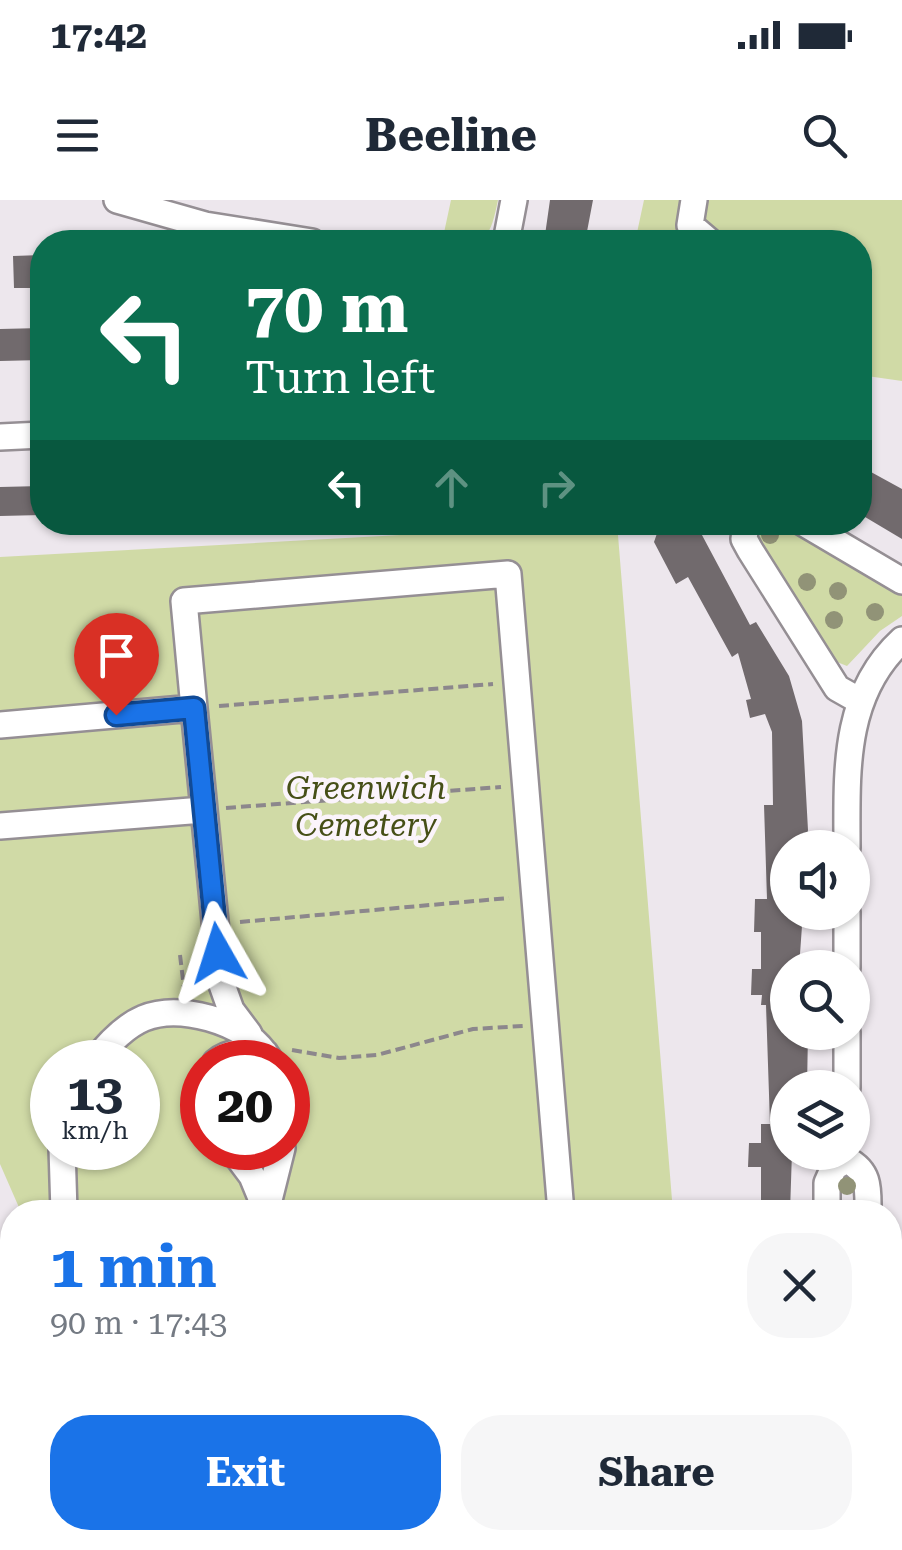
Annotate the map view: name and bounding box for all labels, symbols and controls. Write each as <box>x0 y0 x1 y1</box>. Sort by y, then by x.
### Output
text: 17:42 <box>50 13 147 57</box>
icon: menu <box>50 108 105 163</box>
icon: search <box>797 108 852 163</box>
text: Beeline <box>365 109 537 162</box>
text: 70 m <box>245 267 409 349</box>
icon: left <box>80 270 210 400</box>
text: Turn left <box>245 351 435 404</box>
icon: left <box>319 460 374 515</box>
icon: ahead <box>424 460 479 515</box>
icon: right <box>529 460 584 515</box>
pin <box>74 613 159 716</box>
icon: arrive <box>89 628 144 683</box>
park label: Greenwich Cemetery <box>286 769 446 844</box>
map controls <box>770 830 870 1170</box>
button: sound <box>770 830 870 930</box>
position arrow <box>166 901 270 1005</box>
button: search <box>770 950 870 1050</box>
speed limit sign: 20 <box>180 1040 310 1170</box>
text: 13 <box>67 1064 123 1122</box>
button: layers <box>770 1070 870 1170</box>
text: km/h <box>62 1116 128 1145</box>
text: 1 min <box>50 1231 217 1302</box>
button: close <box>747 1233 852 1338</box>
text: 90 m · 17:43 <box>50 1304 227 1342</box>
button: Exit <box>50 1415 441 1530</box>
button: Share <box>461 1415 852 1530</box>

